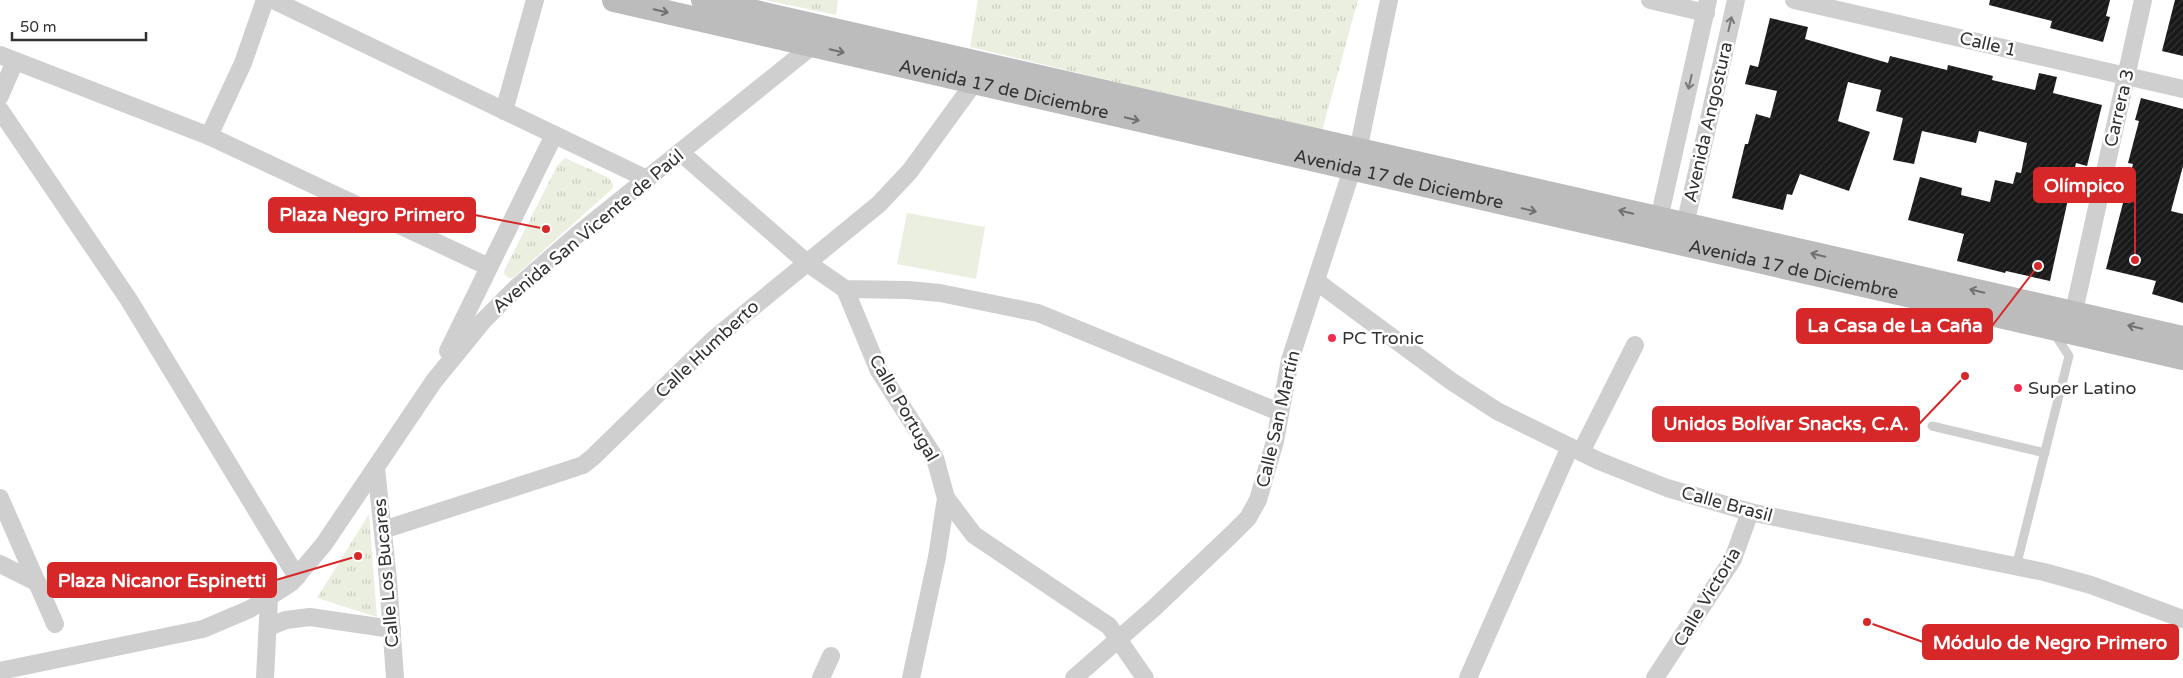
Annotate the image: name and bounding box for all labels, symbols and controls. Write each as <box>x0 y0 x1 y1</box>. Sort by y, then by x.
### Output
one-way arrow <box>653 7 669 16</box>
scale bar <box>12 10 146 42</box>
one-way arrow <box>1726 16 1736 32</box>
text: 50 m <box>20 18 57 36</box>
street label: Calle 1 <box>1957 27 2019 61</box>
street label: Avenida Angostura <box>1679 40 1737 204</box>
one-way arrow <box>828 47 844 56</box>
street label: Avenida 17 de Diciembre <box>897 54 1111 124</box>
street label: Carrera 3 <box>2099 67 2139 149</box>
one-way arrow <box>1685 73 1694 89</box>
one-way arrow <box>1123 115 1139 124</box>
street label: Avenida San Vicente de Paúl <box>488 144 688 318</box>
street label: Avenida 17 de Diciembre <box>1292 144 1506 214</box>
callout: Olímpico <box>2034 168 2135 202</box>
text: Olímpico <box>2044 175 2124 198</box>
callout: Plaza Negro Primero <box>269 198 475 232</box>
text: Plaza Negro Primero <box>279 204 465 227</box>
one-way arrow <box>1520 206 1536 215</box>
one-way arrow <box>1618 207 1634 216</box>
street label: Avenida 17 de Diciembre <box>1687 235 1901 304</box>
one-way arrow <box>1811 250 1827 259</box>
one-way arrow <box>1969 286 1985 295</box>
street label: Calle Humberto <box>651 295 763 403</box>
callout: La Casa de La Caña <box>1797 309 1992 343</box>
text: La Casa de La Caña <box>1807 315 1983 337</box>
one-way arrow <box>2128 322 2144 331</box>
place label: PC Tronic <box>1342 327 1424 349</box>
marker: PC Tronic <box>1326 332 1338 344</box>
street label: Calle San Martín <box>1252 348 1304 490</box>
street label: Calle Portugal <box>864 351 944 465</box>
place label: Super Latino <box>2028 377 2137 399</box>
marker: Super Latino <box>2012 382 2024 394</box>
callout: Unidos Bolívar Snacks, C.A. <box>1653 407 1919 441</box>
text: Unidos Bolívar Snacks, C.A. <box>1663 413 1909 435</box>
street label: Calle Brasil <box>1679 481 1775 527</box>
street label: Calle Los Bucares <box>369 498 403 648</box>
street label: Calle Victoria <box>1669 543 1745 651</box>
callout: Plaza Nicanor Espinetti <box>48 563 276 597</box>
text: Plaza Nicanor Espinetti <box>58 570 266 593</box>
callout: Módulo de Negro Primero <box>1923 625 2178 659</box>
text: Módulo de Negro Primero <box>1933 632 2167 655</box>

